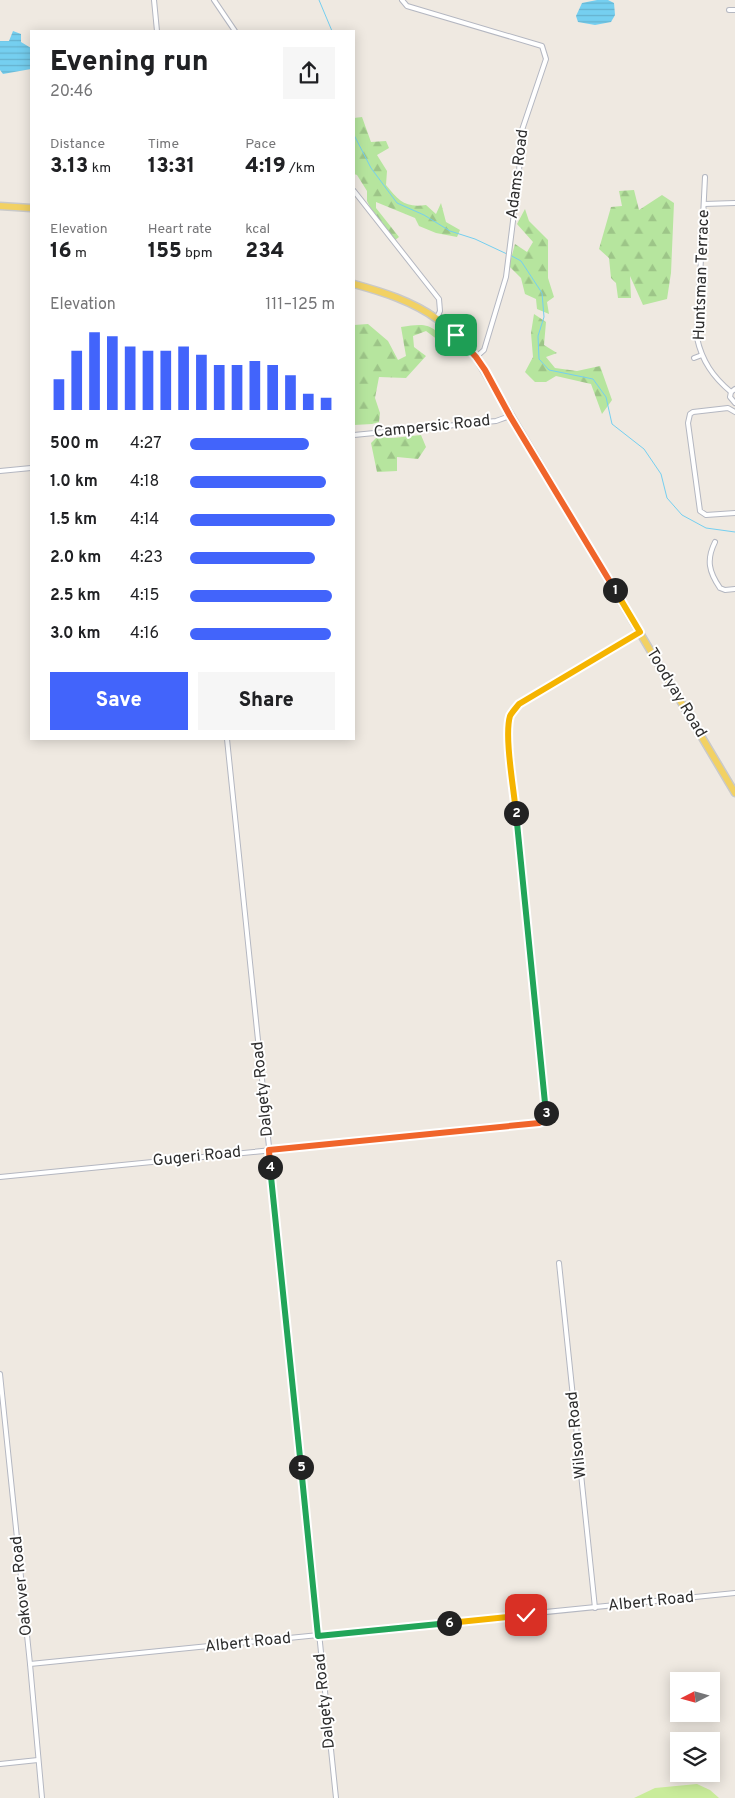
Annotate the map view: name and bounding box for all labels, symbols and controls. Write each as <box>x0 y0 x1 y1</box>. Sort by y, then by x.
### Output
text: Evening run <box>50 45 209 81</box>
button: share <box>283 47 335 99</box>
text: 20:46 <box>50 82 93 102</box>
street label: Adams Road <box>503 128 533 220</box>
text: Distance <box>50 136 105 153</box>
text: Time <box>148 136 179 153</box>
text: Pace <box>245 136 276 153</box>
text: 3.13 <box>50 153 88 180</box>
text: 13:31 <box>148 153 195 180</box>
text: 4:19 <box>245 153 286 180</box>
text: km <box>88 160 111 177</box>
text: /km <box>286 160 315 177</box>
street label: Huntsman Terrace <box>690 209 714 341</box>
text: Elevation <box>50 221 108 238</box>
text: Heart rate <box>148 221 212 238</box>
text: kcal <box>245 221 270 238</box>
text: 16 <box>50 238 72 265</box>
text: 155 <box>148 238 182 265</box>
text: 234 <box>245 238 284 265</box>
text: m <box>72 245 87 262</box>
text: bpm <box>182 245 213 262</box>
text: Elevation <box>50 295 116 315</box>
text: 111–125 m <box>265 295 335 315</box>
pin <box>435 314 477 356</box>
icon: arrive <box>442 321 470 349</box>
street label: Campersic Road <box>373 411 491 443</box>
text: 500 m <box>50 434 99 454</box>
text: 4:27 <box>130 434 162 454</box>
text: 1.0 km <box>50 472 98 492</box>
text: 4:18 <box>130 472 159 492</box>
text: 1.5 km <box>50 510 97 530</box>
text: 4:14 <box>130 510 159 530</box>
text: 2.0 km <box>50 548 101 568</box>
text: 4:23 <box>130 548 163 568</box>
pin: 1 <box>602 578 628 602</box>
text: 1 <box>613 582 618 599</box>
text: 2.5 km <box>50 586 100 606</box>
text: 4:15 <box>130 586 159 606</box>
text: 3.0 km <box>50 624 101 644</box>
text: 4:16 <box>130 624 159 644</box>
street label: Toodyay Road <box>641 645 711 741</box>
button: Save <box>50 672 188 730</box>
button: Share <box>198 672 335 730</box>
pin: 2 <box>504 800 528 826</box>
text: 2 <box>512 805 521 822</box>
street label: Dalgety Road <box>248 1040 278 1138</box>
pin: 3 <box>534 1100 558 1126</box>
text: 3 <box>542 1105 551 1122</box>
street label: Gugeri Road <box>152 1142 242 1172</box>
pin: 4 <box>258 1154 282 1180</box>
text: 4 <box>266 1159 275 1176</box>
street label: Wilson Road <box>562 1390 592 1480</box>
pin: 5 <box>288 1454 314 1480</box>
text: 5 <box>297 1459 306 1476</box>
street label: Oakover Road <box>7 1535 37 1637</box>
street label: Albert Road <box>607 1588 695 1616</box>
pin <box>505 1594 547 1636</box>
icon: check <box>512 1601 540 1629</box>
pin: 6 <box>436 1610 462 1636</box>
text: 6 <box>445 1615 454 1632</box>
street label: Albert Road <box>204 1629 292 1657</box>
street label: Dalgety Road <box>310 1652 340 1750</box>
north arrow <box>670 1672 720 1722</box>
map controls <box>670 1672 720 1782</box>
button: layers <box>670 1732 720 1782</box>

